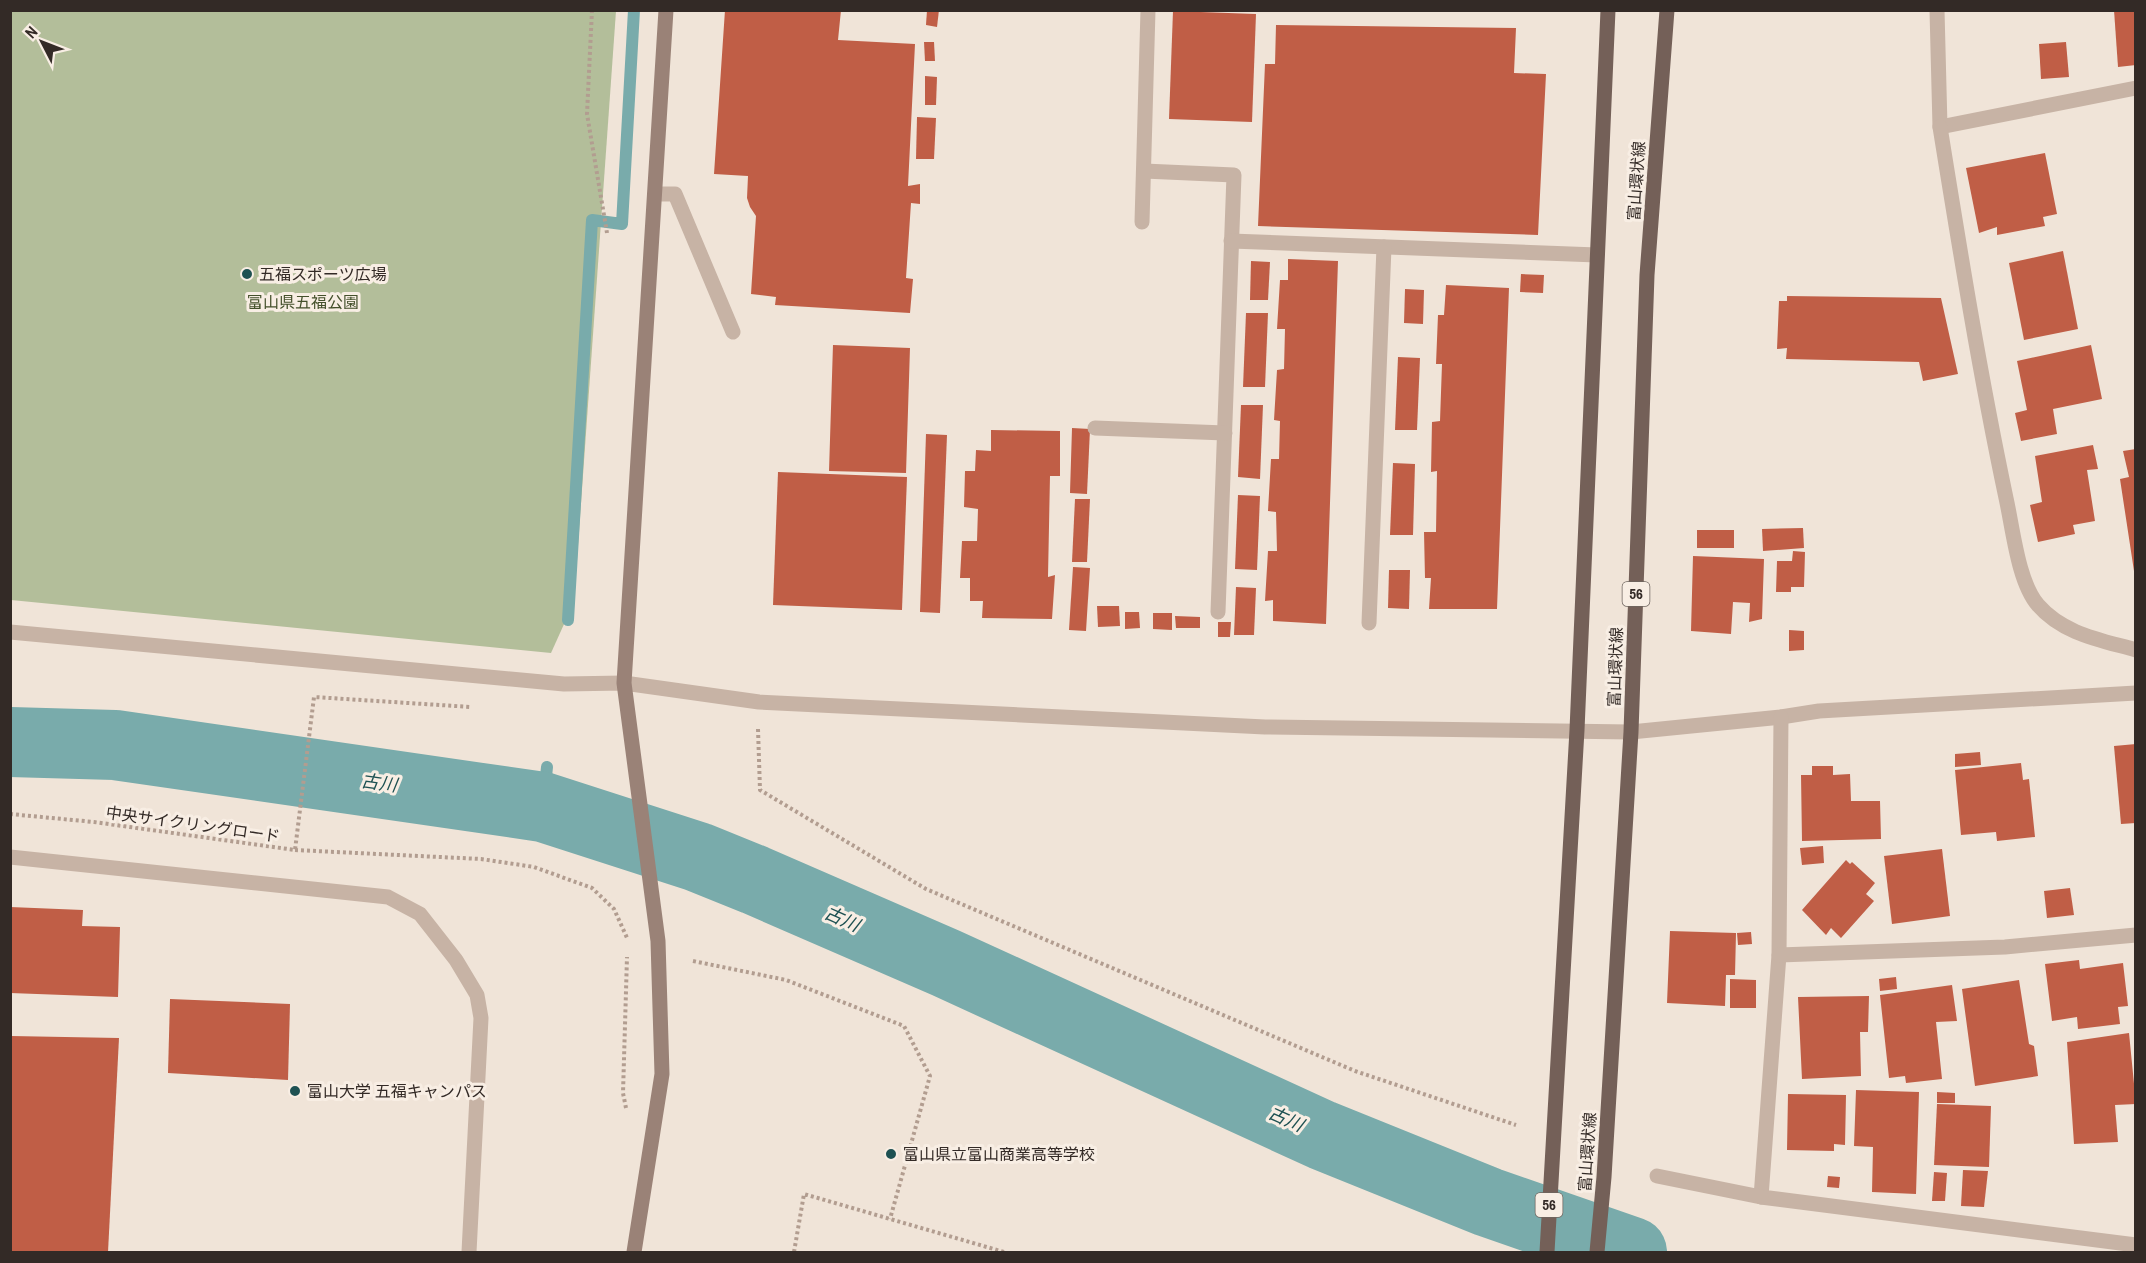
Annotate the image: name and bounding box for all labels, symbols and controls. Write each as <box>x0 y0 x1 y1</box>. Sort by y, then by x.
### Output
north arrow <box>12 12 72 72</box>
text: N <box>20 21 42 43</box>
street label: 富山環状線 <box>1622 140 1650 222</box>
place label: 五福スポーツ広場 <box>259 263 387 285</box>
marker: 五福スポーツ広場 <box>240 267 254 281</box>
park label: 富山県五福公園 <box>247 291 359 313</box>
road number: 56 <box>1622 582 1650 606</box>
street label: 富山環状線 <box>1603 627 1627 707</box>
water label: 古川 <box>360 768 401 798</box>
street label: 中央サイクリングロード <box>104 801 282 847</box>
water label: 古川 <box>821 900 866 938</box>
place label: 富山大学 五福キャンパス <box>307 1080 487 1102</box>
marker: 富山大学 五福キャンパス <box>288 1084 302 1098</box>
water label: 古川 <box>1265 1100 1310 1138</box>
street label: 富山環状線 <box>1573 1111 1601 1193</box>
place label: 富山県立富山商業高等学校 <box>903 1143 1095 1165</box>
marker: 富山県立富山商業高等学校 <box>884 1147 898 1161</box>
road number: 56 <box>1536 1193 1562 1217</box>

